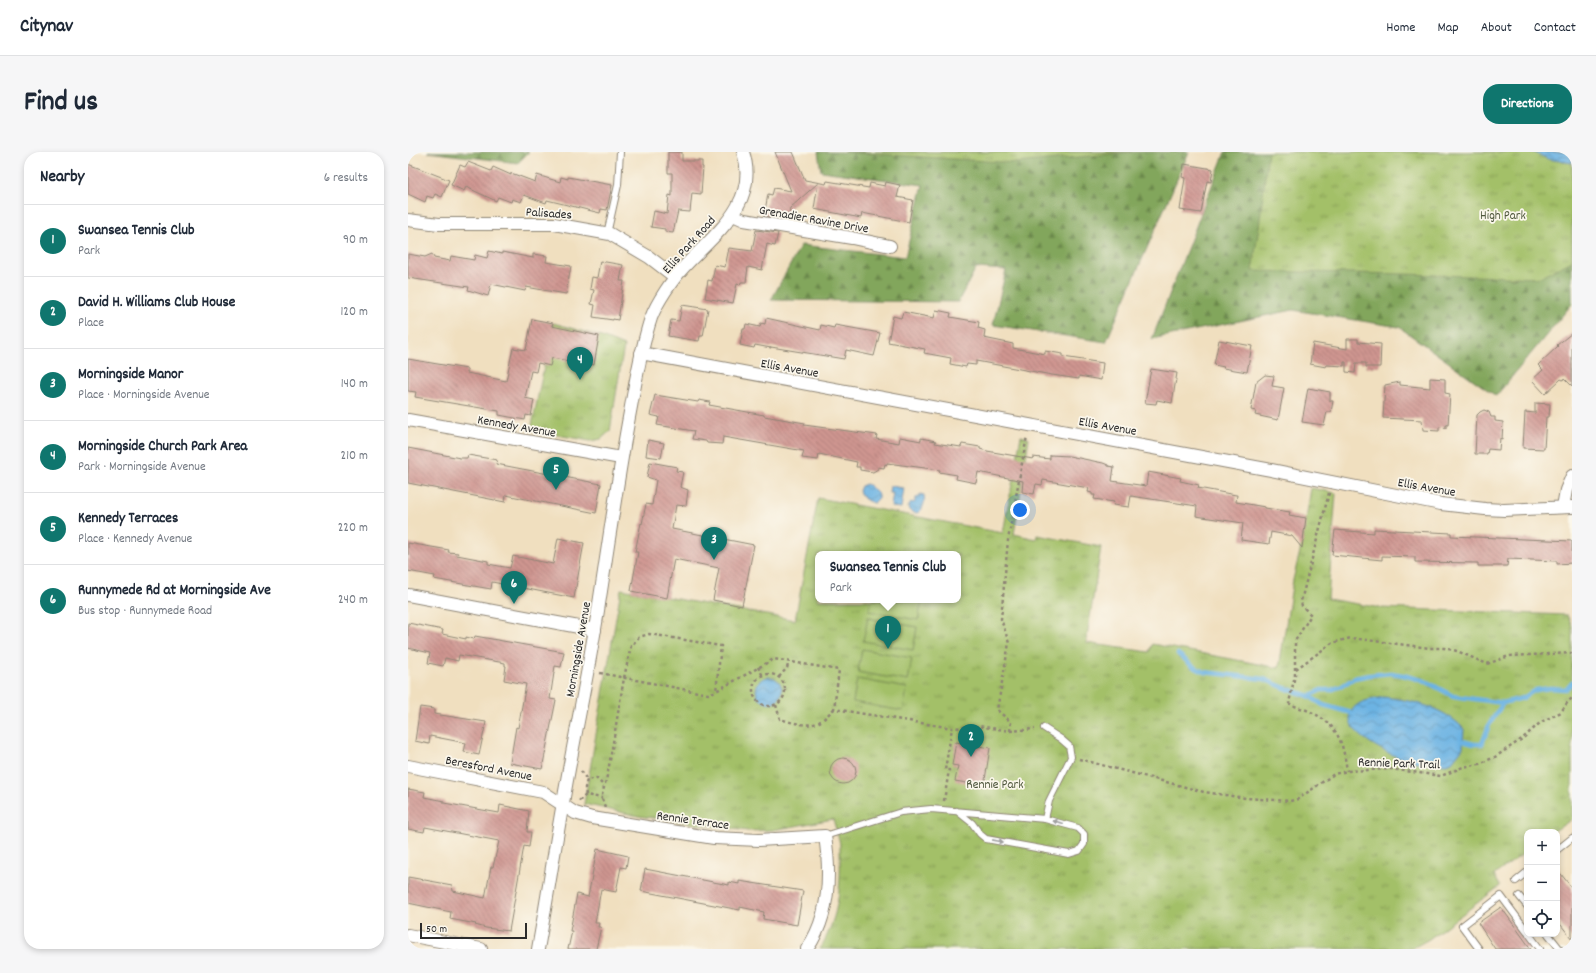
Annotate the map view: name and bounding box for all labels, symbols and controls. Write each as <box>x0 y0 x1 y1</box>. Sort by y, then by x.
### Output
text: Citynav <box>20 14 73 41</box>
text: Home <box>1386 18 1415 38</box>
text: Map <box>1437 18 1459 38</box>
text: About <box>1481 18 1512 38</box>
text: Contact <box>1534 18 1576 38</box>
text: Find us <box>24 84 98 124</box>
button: Directions <box>1483 84 1572 124</box>
text: Nearby <box>40 166 84 190</box>
text: 6 results <box>324 169 368 188</box>
street label: Grenadier Ravine Drive <box>757 201 870 240</box>
street label: Palisades <box>525 203 573 226</box>
park label: High Park <box>1480 207 1526 226</box>
street label: Ellis Park Road <box>659 212 721 279</box>
text: Swansea Tennis Club <box>78 220 195 242</box>
text: 1 <box>52 231 54 250</box>
text: 90 m <box>343 231 368 250</box>
text: Park <box>78 242 100 261</box>
text: David H. Williams Club House <box>78 292 235 314</box>
text: 2 <box>50 303 56 322</box>
text: 120 m <box>340 303 368 322</box>
text: Place <box>78 314 104 333</box>
pin: 4 <box>567 347 593 380</box>
street label: Ellis Avenue <box>759 355 820 384</box>
text: Morningside Manor <box>78 364 183 386</box>
text: 3 <box>50 375 56 394</box>
text: 140 m <box>341 375 368 394</box>
text: Place · Morningside Avenue <box>78 386 210 405</box>
street label: Kennedy Avenue <box>476 411 558 444</box>
street label: Ellis Avenue <box>1077 413 1138 442</box>
text: Morningside Church Park Area <box>78 436 247 458</box>
text: 4 <box>50 447 56 466</box>
text: 210 m <box>340 447 368 466</box>
pin: 5 <box>543 457 569 490</box>
text: Park · Morningside Avenue <box>78 458 206 477</box>
street label: Ellis Avenue <box>1396 474 1457 503</box>
your location <box>1010 500 1030 520</box>
text: Kennedy Terraces <box>78 508 178 530</box>
text: 5 <box>50 519 56 538</box>
text: 220 m <box>338 519 368 538</box>
pin: 3 <box>701 527 727 560</box>
text: Place · Kennedy Avenue <box>78 530 192 549</box>
popup <box>815 551 961 603</box>
text: Swansea Tennis Club <box>830 557 946 579</box>
pin: 6 <box>501 571 527 604</box>
text: Park <box>830 579 852 598</box>
text: Runnymede Rd at Morningside Ave <box>78 580 271 602</box>
text: 6 <box>50 591 56 610</box>
text: 240 m <box>338 591 368 610</box>
street label: Morningside Avenue <box>562 600 597 699</box>
text: Bus stop · Runnymede Road <box>78 602 212 621</box>
pin: 1 <box>875 616 901 649</box>
pin: 2 <box>958 724 984 757</box>
street label: Beresford Avenue <box>444 752 534 787</box>
street label: Rennie Park Trail <box>1358 754 1440 775</box>
park label: Rennie Park <box>966 776 1024 795</box>
street label: Rennie Terrace <box>655 807 730 836</box>
one-way arrow <box>1052 819 1065 825</box>
map controls <box>1524 829 1560 937</box>
button: + <box>1524 829 1560 865</box>
one-way arrow <box>992 838 1004 844</box>
button: − <box>1524 865 1560 901</box>
button: locate <box>1524 901 1560 937</box>
scale bar <box>420 921 527 940</box>
text: 50 m <box>426 922 447 938</box>

